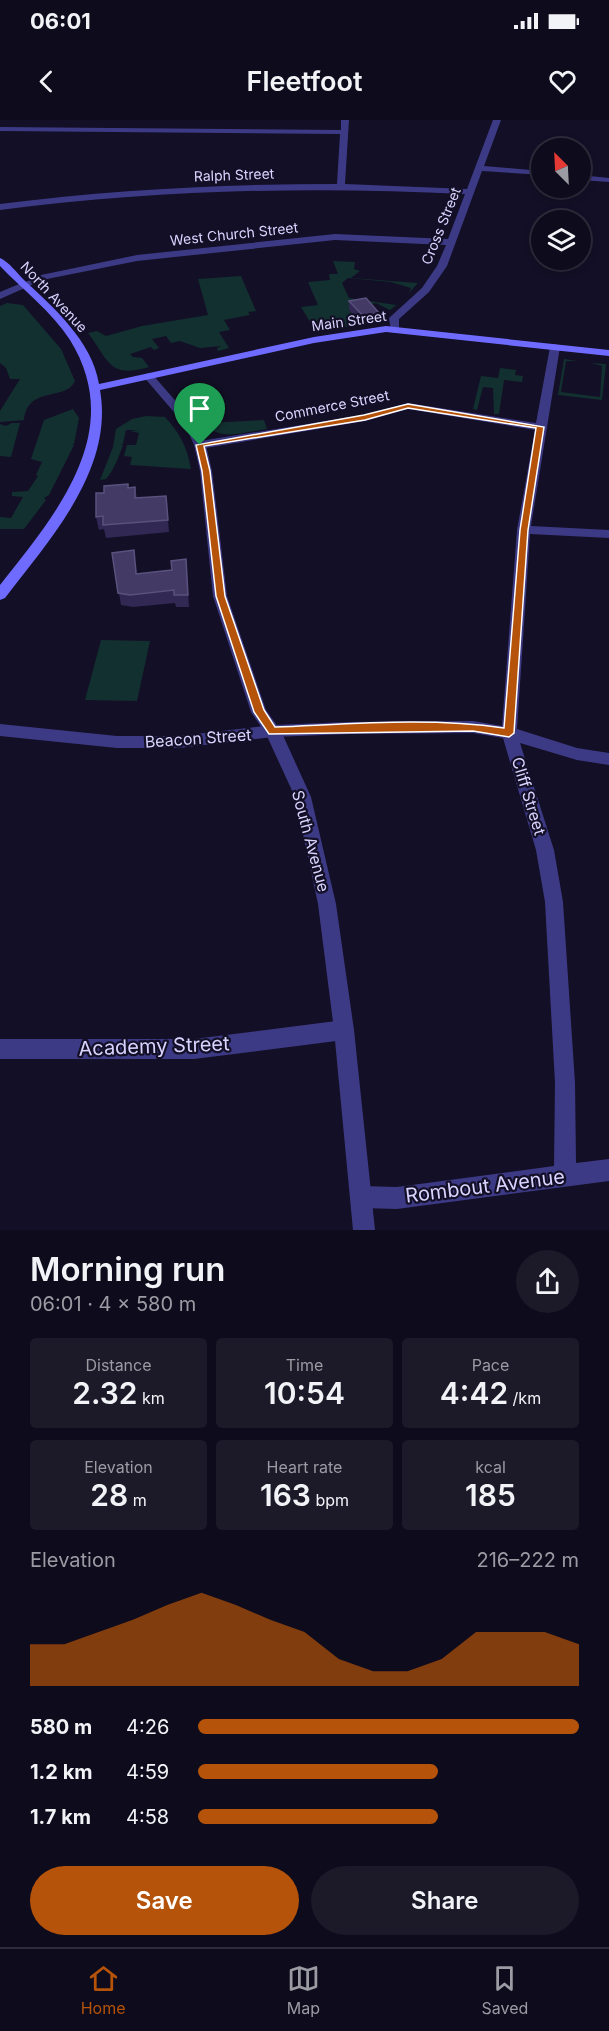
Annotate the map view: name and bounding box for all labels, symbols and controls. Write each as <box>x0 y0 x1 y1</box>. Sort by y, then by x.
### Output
text: 06:01 <box>30 8 91 34</box>
icon: back <box>30 65 63 98</box>
text: Fleetfoot <box>247 65 362 98</box>
icon: heart <box>546 65 579 98</box>
north arrow <box>531 138 591 198</box>
map controls <box>531 138 591 270</box>
street label: Ralph Street <box>193 165 275 184</box>
street label: Cross Street <box>417 184 464 267</box>
button: layers <box>531 210 591 270</box>
street label: West Church Street <box>169 218 299 249</box>
street label: North Avenue <box>17 258 91 336</box>
street label: Main Street <box>310 307 388 334</box>
pin <box>174 383 225 445</box>
street label: Commerce Street <box>273 386 391 425</box>
icon: arrive <box>183 392 216 425</box>
street label: Beacon Street <box>144 724 252 752</box>
street label: Cliff Street <box>508 755 550 837</box>
street label: South Avenue <box>288 788 334 894</box>
street label: Academy Street <box>78 1031 230 1061</box>
street label: Rombout Avenue <box>404 1164 566 1208</box>
text: Morning run <box>30 1249 225 1289</box>
button: share <box>516 1250 579 1313</box>
text: 06:01 · 4 × 580 m <box>30 1292 196 1316</box>
text: Distance <box>85 1355 152 1375</box>
text: Time <box>286 1355 323 1375</box>
text: Pace <box>472 1355 509 1375</box>
text: 2.32 <box>72 1375 138 1411</box>
text: 10:54 <box>264 1375 345 1411</box>
text: 4:42 <box>440 1375 508 1411</box>
text: km <box>138 1388 165 1408</box>
text: /km <box>508 1388 541 1408</box>
text: Elevation <box>84 1457 153 1477</box>
text: Heart rate <box>267 1457 342 1477</box>
text: kcal <box>475 1457 506 1477</box>
text: 28 <box>90 1477 128 1513</box>
text: 163 <box>260 1477 311 1513</box>
text: 185 <box>465 1477 516 1513</box>
text: m <box>128 1490 147 1510</box>
text: bpm <box>311 1490 349 1510</box>
text: Elevation <box>30 1548 116 1572</box>
text: 216–222 m <box>477 1548 579 1572</box>
text: 580 m <box>30 1715 92 1739</box>
text: 4:26 <box>126 1715 169 1739</box>
text: 1.2 km <box>30 1760 93 1784</box>
text: 4:59 <box>126 1760 169 1784</box>
text: 1.7 km <box>30 1805 91 1829</box>
text: 4:58 <box>126 1805 169 1829</box>
button: Save <box>30 1866 299 1935</box>
button: Share <box>311 1866 579 1935</box>
tab: Home <box>81 1962 126 2018</box>
tab: Map <box>287 1962 320 2018</box>
tab: Saved <box>481 1962 528 2018</box>

